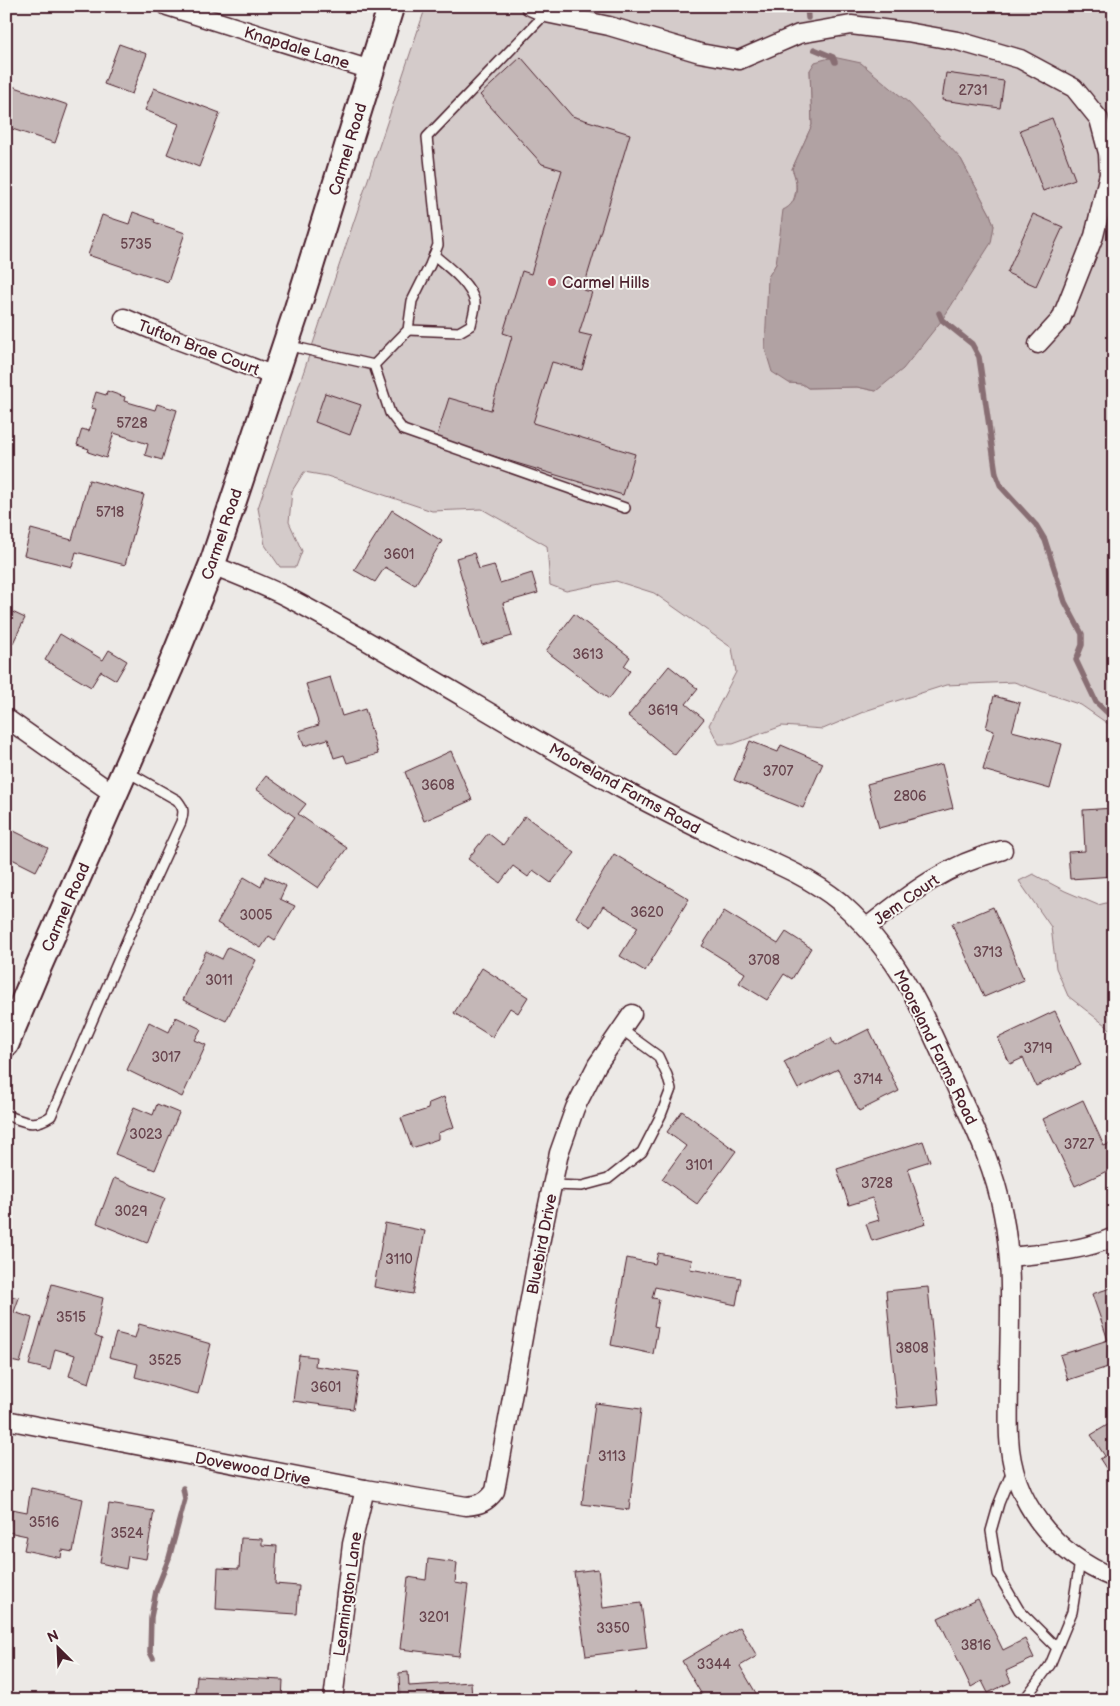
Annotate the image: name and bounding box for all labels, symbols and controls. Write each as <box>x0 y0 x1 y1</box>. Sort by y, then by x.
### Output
street label: Knapdale Lane <box>241 23 352 74</box>
house number: 2731 <box>958 82 988 99</box>
street label: Carmel Road <box>325 101 371 198</box>
house number: 5735 <box>120 236 152 253</box>
place label: Carmel Hills <box>562 274 649 293</box>
marker: Carmel Hills <box>546 276 558 288</box>
street label: Tufton Brae Court <box>135 317 262 380</box>
house number: 5728 <box>116 415 148 432</box>
street label: Carmel Road <box>198 486 247 583</box>
house number: 5718 <box>96 504 124 521</box>
house number: 3601 <box>384 546 414 563</box>
house number: 3613 <box>572 646 604 663</box>
house number: 3619 <box>648 702 678 719</box>
street label: Mooreland Farms Road <box>545 740 703 839</box>
house number: 3707 <box>763 763 793 780</box>
house number: 3608 <box>421 777 455 794</box>
house number: 2806 <box>893 788 927 805</box>
street label: Carmel Road <box>38 860 94 955</box>
street label: Jem Court <box>871 871 943 930</box>
house number: 3620 <box>630 904 664 921</box>
house number: 3005 <box>239 907 273 924</box>
house number: 3713 <box>973 944 1003 961</box>
house number: 3708 <box>748 952 780 969</box>
street label: Mooreland Farms Road <box>889 967 980 1128</box>
house number: 3011 <box>205 972 233 989</box>
house number: 3719 <box>1024 1040 1053 1057</box>
house number: 3017 <box>151 1049 181 1066</box>
house number: 3714 <box>853 1071 883 1088</box>
house number: 3023 <box>129 1126 163 1143</box>
house number: 3727 <box>1064 1136 1094 1153</box>
house number: 3101 <box>685 1157 713 1174</box>
house number: 3728 <box>861 1175 893 1192</box>
street label: Bluebird Drive <box>523 1192 562 1296</box>
house number: 3029 <box>114 1203 148 1220</box>
house number: 3110 <box>385 1251 413 1268</box>
house number: 3515 <box>56 1309 86 1326</box>
house number: 3808 <box>895 1340 929 1357</box>
house number: 3525 <box>149 1352 181 1369</box>
house number: 3601 <box>311 1379 341 1396</box>
house number: 3113 <box>598 1448 626 1465</box>
street label: Dovewood Drive <box>193 1449 313 1490</box>
house number: 3516 <box>29 1514 60 1531</box>
house number: 3524 <box>110 1525 144 1542</box>
street label: Leamington Lane <box>330 1530 367 1658</box>
house number: 3201 <box>419 1609 449 1626</box>
house number: 3350 <box>596 1620 630 1637</box>
north arrow <box>32 1624 82 1674</box>
text: N <box>45 1627 61 1646</box>
house number: 3816 <box>961 1637 992 1654</box>
house number: 3344 <box>697 1656 732 1673</box>

